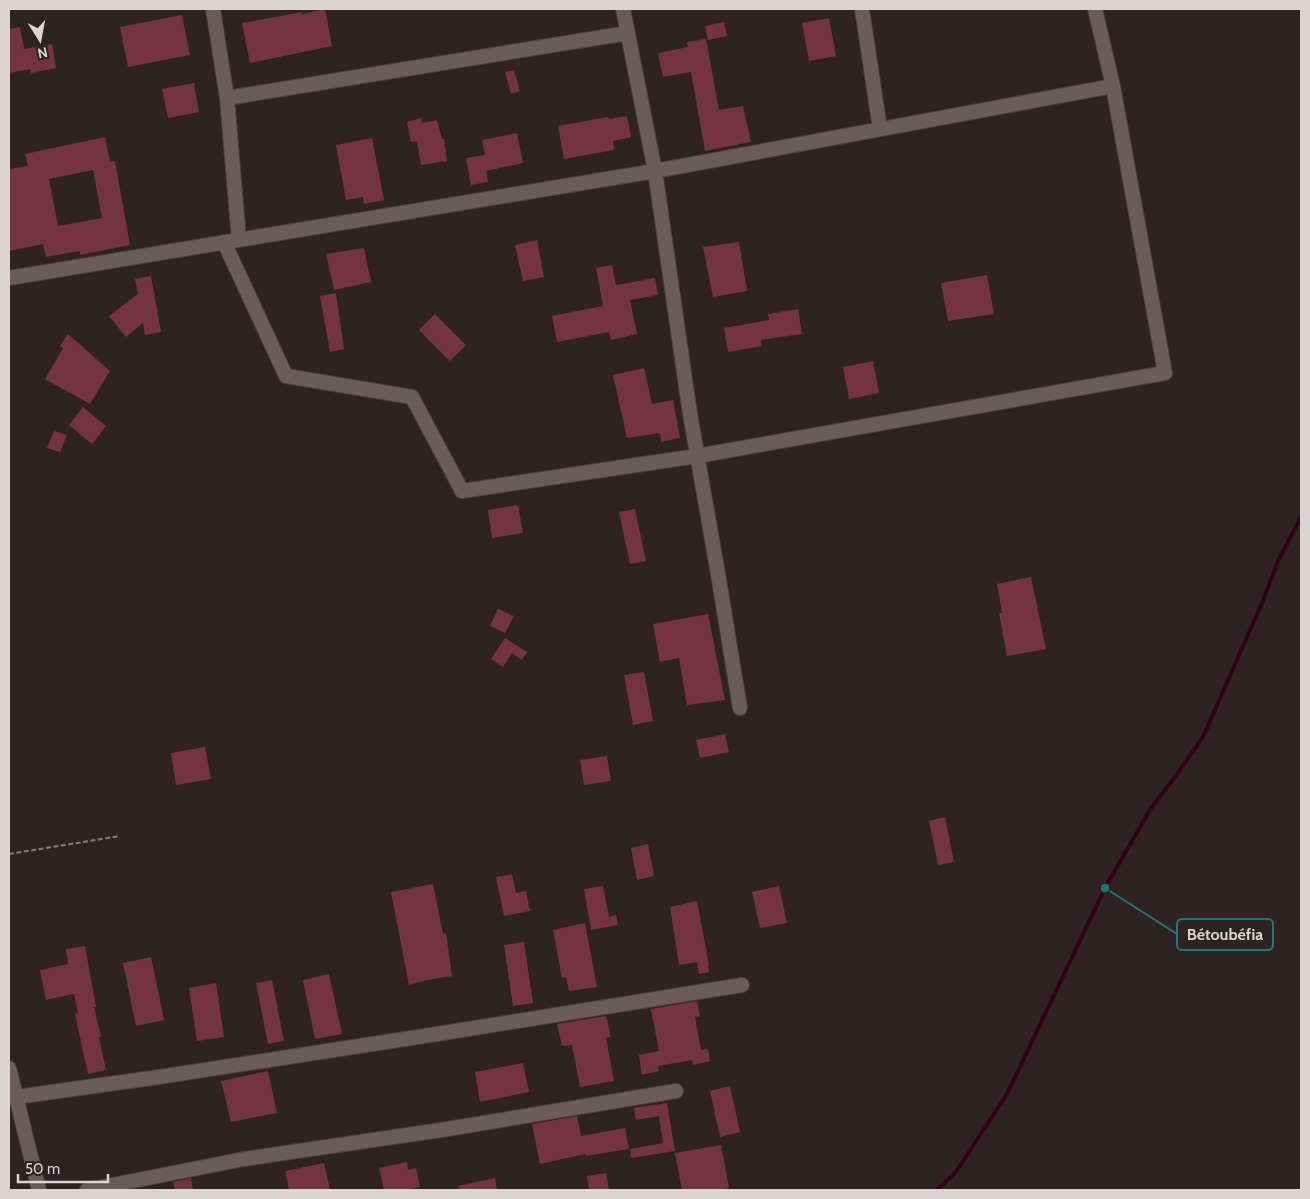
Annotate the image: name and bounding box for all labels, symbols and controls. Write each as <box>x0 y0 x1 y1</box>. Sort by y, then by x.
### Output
north arrow <box>15 15 65 65</box>
text: N <box>36 43 49 63</box>
callout: Bétoubéfia <box>1177 919 1273 950</box>
text: Bétoubéfia <box>1187 925 1263 944</box>
scale bar <box>18 1152 108 1184</box>
text: 50 m <box>25 1160 60 1178</box>

